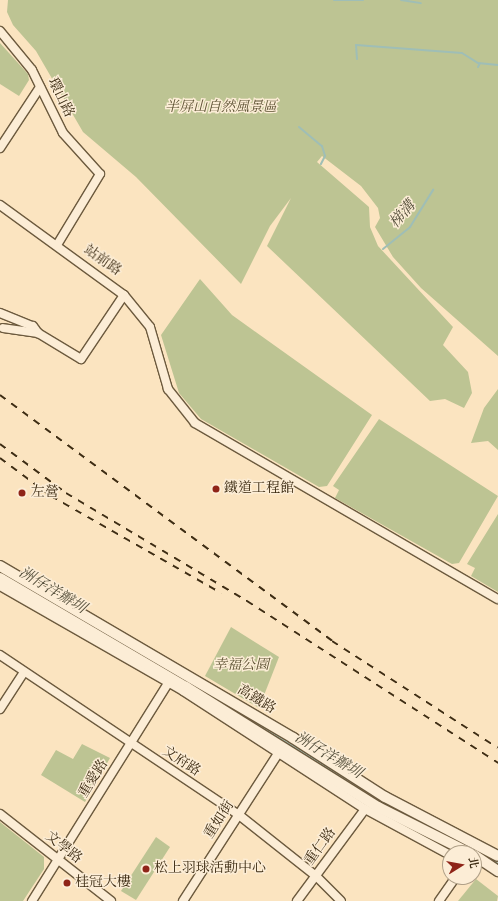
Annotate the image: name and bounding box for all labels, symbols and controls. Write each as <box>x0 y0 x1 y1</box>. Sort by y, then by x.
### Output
street label: 環山路 <box>43 75 77 121</box>
park label: 半屏山自然風景區 <box>165 100 277 116</box>
water label: 梯溝 <box>386 198 420 232</box>
street label: 站前路 <box>80 242 124 280</box>
place label: 鐵道工程館 <box>224 481 294 497</box>
marker: 鐵道工程館 <box>211 484 221 494</box>
place label: 左營 <box>31 485 59 501</box>
marker: 左營 <box>16 487 28 499</box>
water label: 洲仔洋瓣圳 <box>15 564 89 618</box>
park label: 幸福公園 <box>213 658 269 674</box>
street label: 高鐵路 <box>234 682 278 718</box>
water label: 洲仔洋瓣圳 <box>291 729 365 783</box>
street label: 文府路 <box>159 744 203 780</box>
street label: 重愛路 <box>76 757 112 801</box>
street label: 重如街 <box>202 798 238 842</box>
street label: 重仁路 <box>302 825 340 869</box>
street label: 文學路 <box>41 828 85 868</box>
north arrow <box>442 845 482 885</box>
text: 北 <box>464 856 482 870</box>
place label: 松上羽球活動中心 <box>154 861 266 877</box>
marker: 松上羽球活動中心 <box>141 864 151 874</box>
place label: 桂冠大樓 <box>75 875 131 891</box>
marker: 桂冠大樓 <box>62 878 72 888</box>

